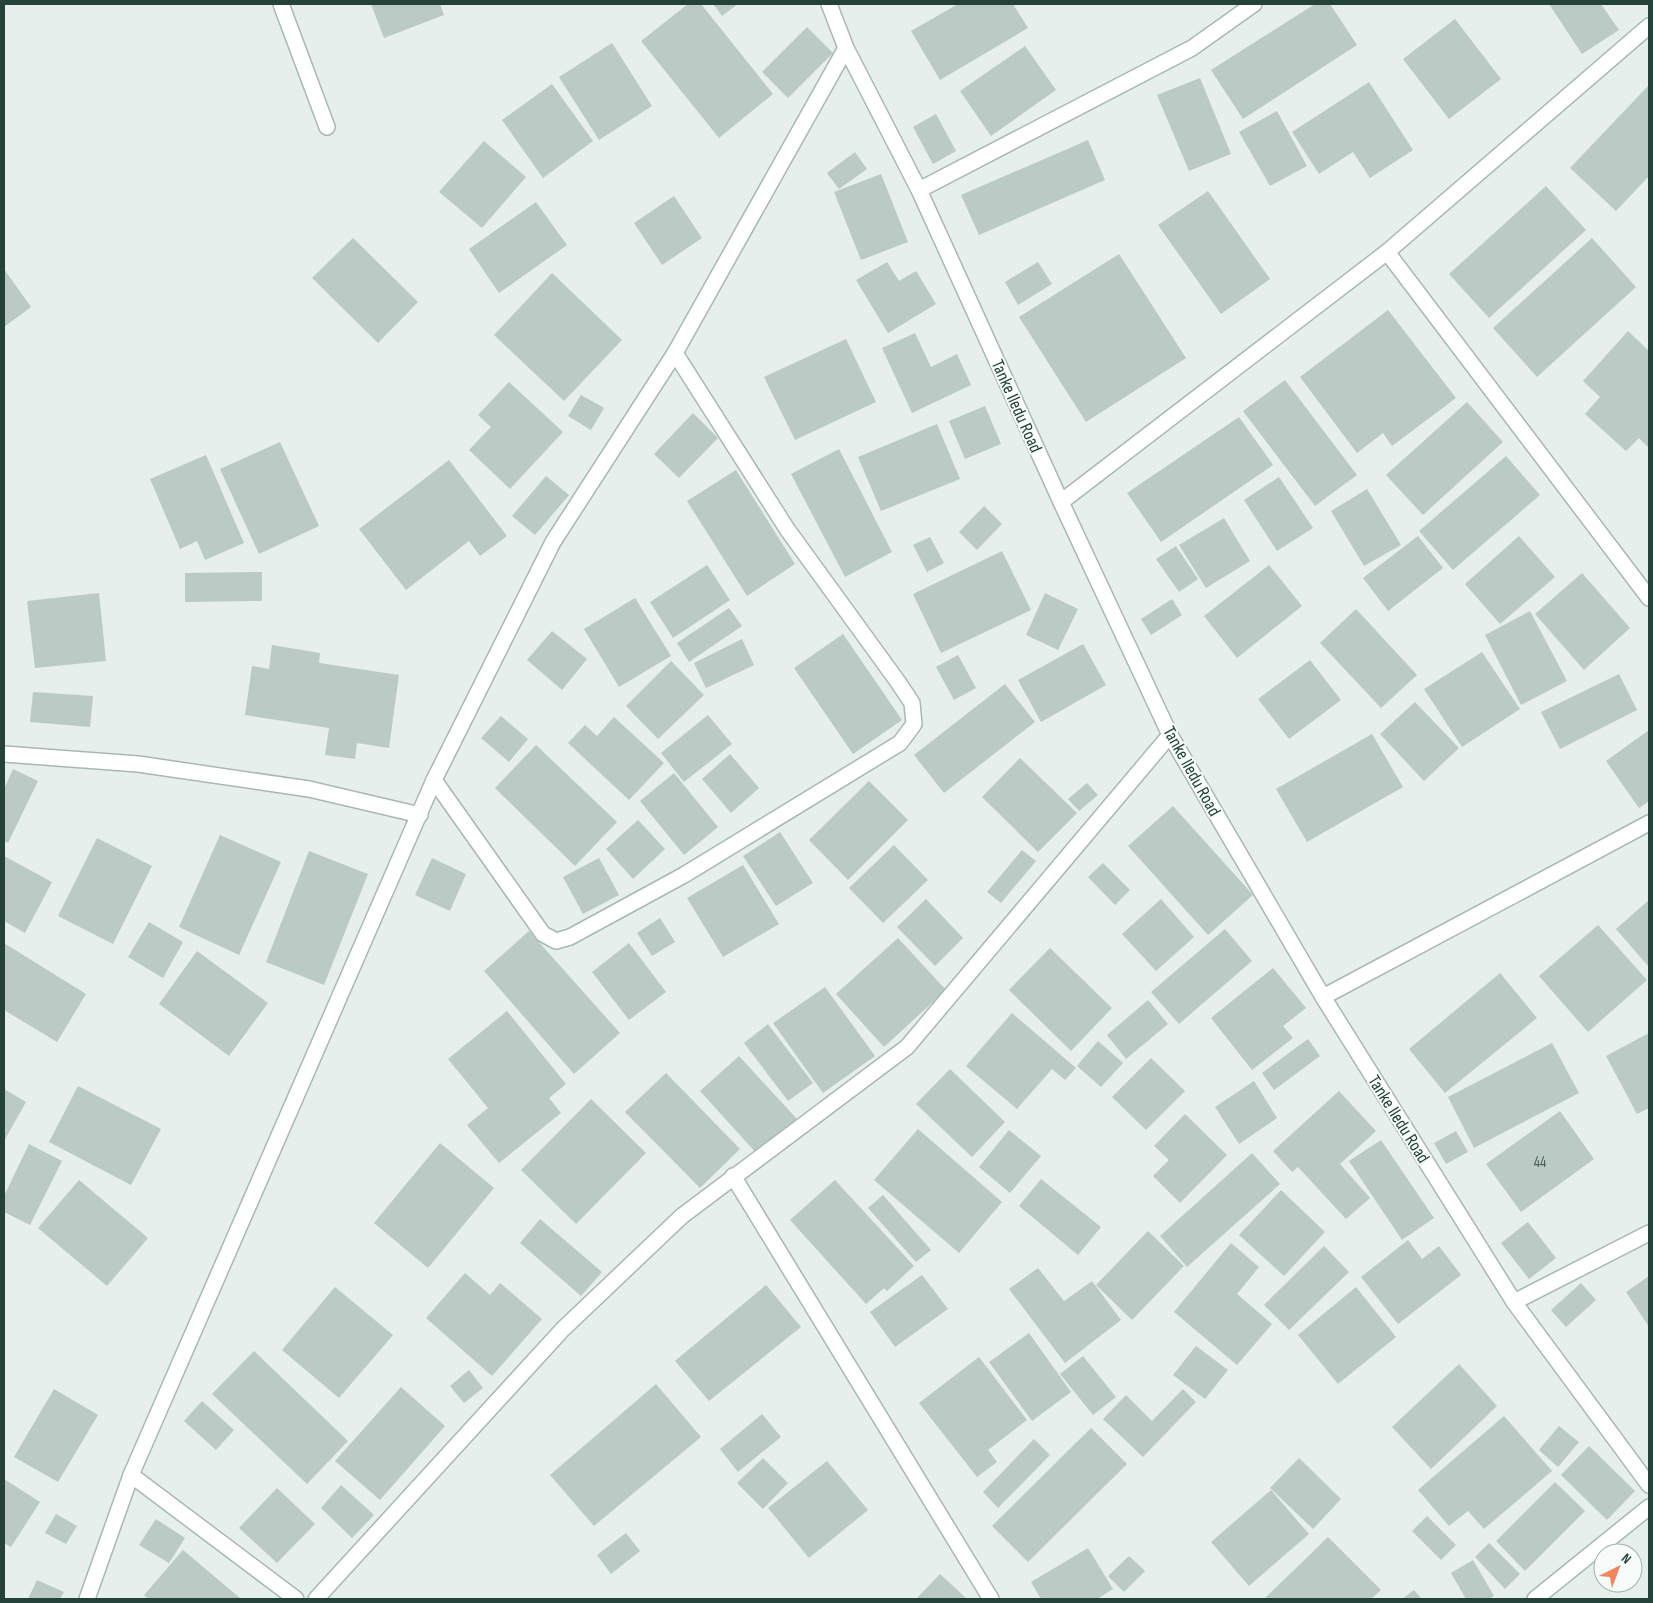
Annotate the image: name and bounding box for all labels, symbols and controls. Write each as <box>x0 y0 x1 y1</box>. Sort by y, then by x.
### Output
street label: Tanke Iledu Road <box>987 356 1046 456</box>
street label: Tanke Iledu Road <box>1158 723 1225 820</box>
street label: Tanke Iledu Road <box>1363 1071 1434 1167</box>
house number: 44 <box>1534 1153 1546 1172</box>
north arrow <box>1593 1543 1643 1593</box>
text: N <box>1618 1550 1635 1568</box>

